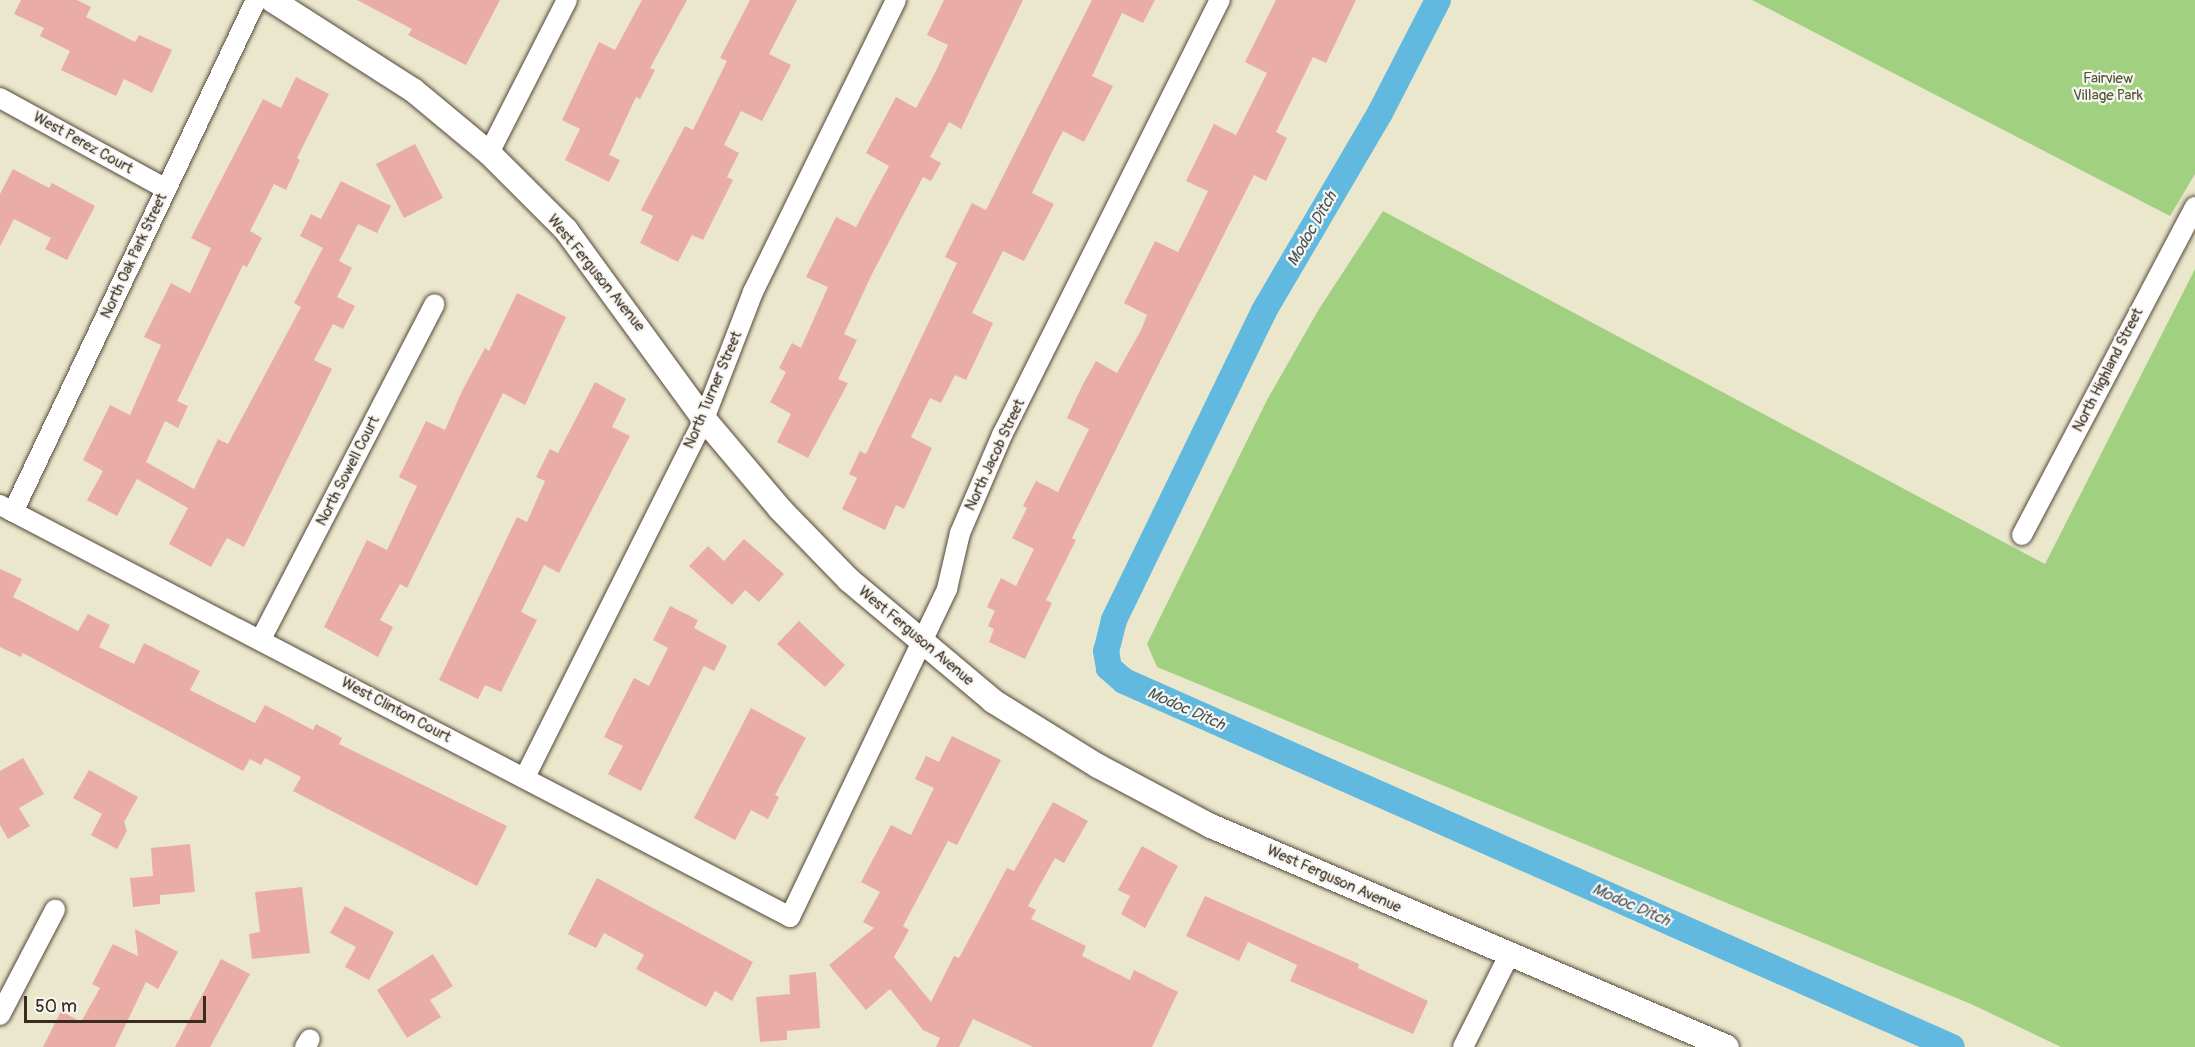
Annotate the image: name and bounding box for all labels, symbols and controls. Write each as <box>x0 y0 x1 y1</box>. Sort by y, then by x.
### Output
park label: Fairview Village Park <box>2073 69 2143 104</box>
street label: West Perez Court <box>30 108 136 178</box>
water label: Modoc Ditch <box>1283 188 1341 270</box>
street label: North Oak Park Street <box>97 191 171 321</box>
street label: West Ferguson Avenue <box>543 211 649 335</box>
street label: North Highland Street <box>2069 305 2147 435</box>
street label: North Turner Street <box>680 329 746 451</box>
street label: North Jacob Street <box>961 396 1029 514</box>
street label: North Sowell Court <box>313 413 383 529</box>
street label: West Ferguson Avenue <box>855 582 977 690</box>
street label: West Clinton Court <box>338 673 454 747</box>
water label: Modoc Ditch <box>1144 683 1228 735</box>
street label: West Ferguson Avenue <box>1264 841 1404 917</box>
water label: Modoc Ditch <box>1589 879 1673 931</box>
scale bar <box>27 984 208 1022</box>
text: 50 m <box>35 995 77 1018</box>

